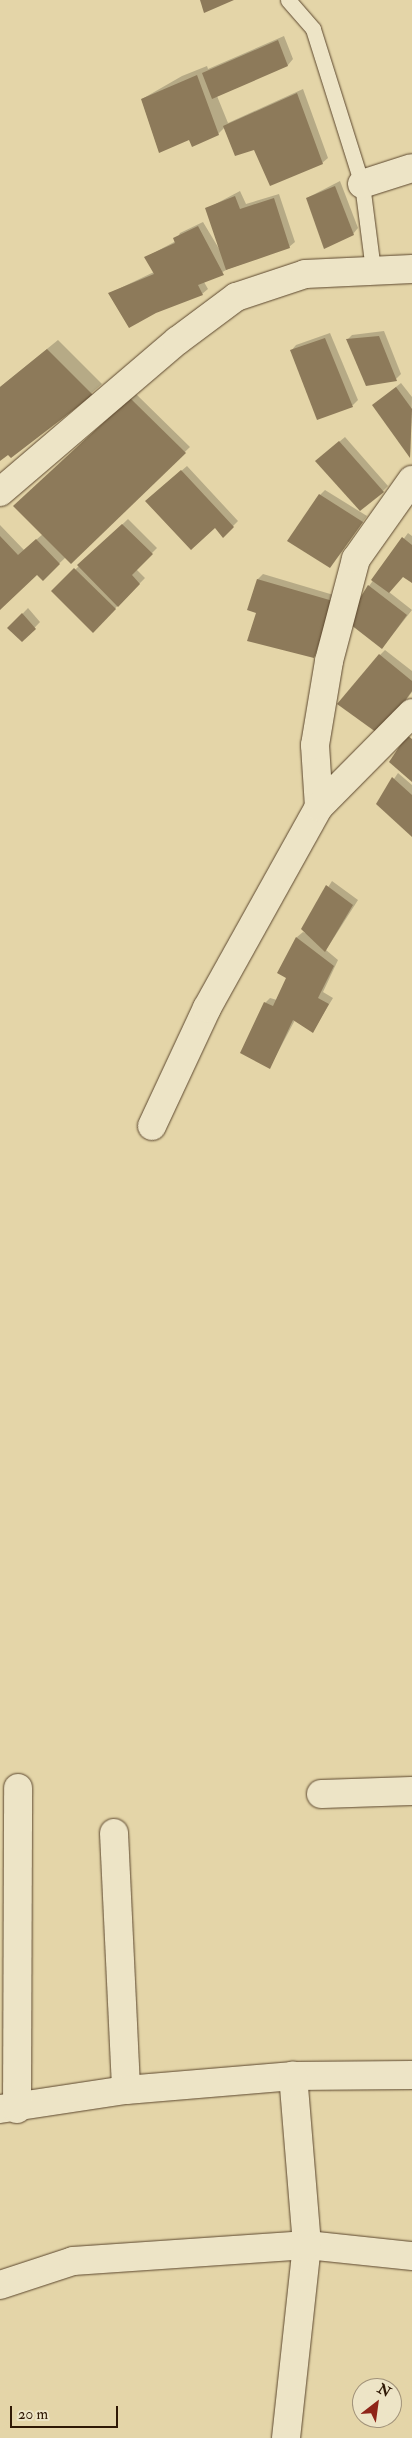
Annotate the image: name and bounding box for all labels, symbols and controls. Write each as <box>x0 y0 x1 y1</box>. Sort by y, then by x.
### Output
north arrow <box>352 2378 402 2428</box>
text: N <box>375 2380 394 2401</box>
scale bar <box>12 2396 120 2428</box>
text: 20 m <box>18 2405 48 2424</box>

